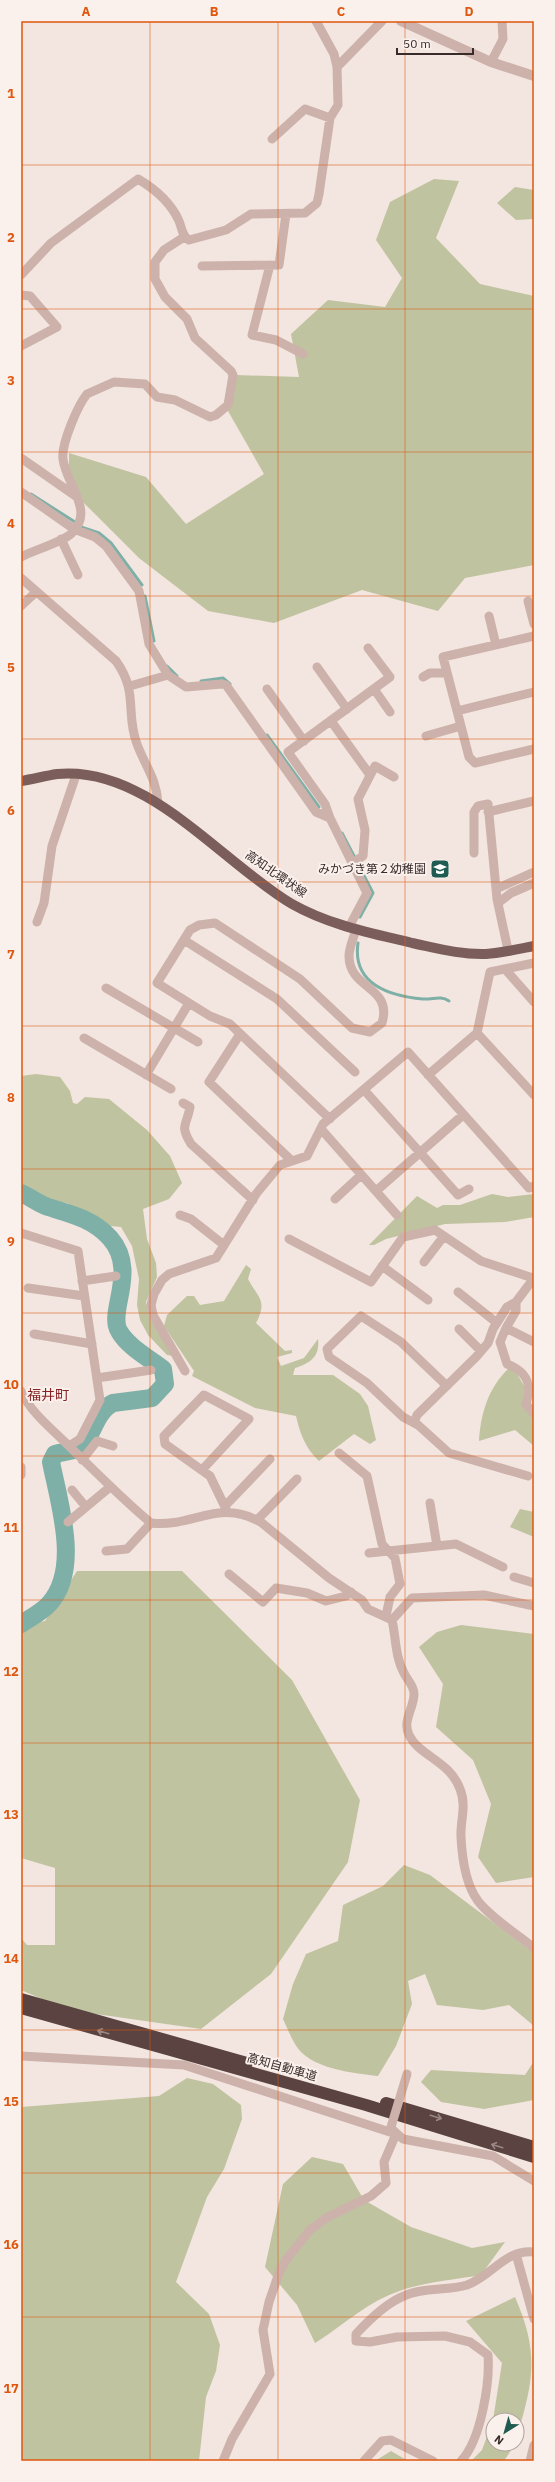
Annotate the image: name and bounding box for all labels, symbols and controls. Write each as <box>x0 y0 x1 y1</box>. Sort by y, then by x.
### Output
text: A <box>82 3 91 20</box>
text: B <box>210 3 219 20</box>
text: C <box>337 3 346 20</box>
text: D <box>464 3 474 20</box>
scale bar <box>397 30 473 56</box>
text: 50 m <box>403 36 431 51</box>
text: 1 <box>7 85 15 102</box>
text: 2 <box>7 229 15 246</box>
text: 3 <box>7 372 15 389</box>
text: 4 <box>7 515 15 532</box>
text: 5 <box>7 659 15 676</box>
text: 6 <box>7 802 15 819</box>
street label: 高知北環状線 <box>242 847 310 900</box>
school or university icon: みかづき第２幼稚園 <box>429 858 451 880</box>
place label: みかづき第２幼稚園 <box>318 861 426 876</box>
text: 7 <box>7 946 15 963</box>
text: 8 <box>7 1089 15 1106</box>
text: 9 <box>7 1233 15 1250</box>
text: 10 <box>3 1376 19 1393</box>
district label: 福井町 <box>27 1386 69 1404</box>
text: 11 <box>3 1519 19 1536</box>
text: 12 <box>3 1663 19 1680</box>
text: 13 <box>3 1806 19 1823</box>
text: 14 <box>3 1950 19 1967</box>
one-way arrow <box>97 2028 110 2035</box>
street label: 高知自動車道 <box>245 2049 319 2084</box>
text: 15 <box>3 2093 19 2110</box>
one-way arrow <box>429 2114 442 2121</box>
one-way arrow <box>490 2142 503 2149</box>
text: 16 <box>3 2236 19 2253</box>
text: 17 <box>3 2380 19 2397</box>
north arrow <box>485 2412 525 2452</box>
text: N <box>492 2432 506 2448</box>

